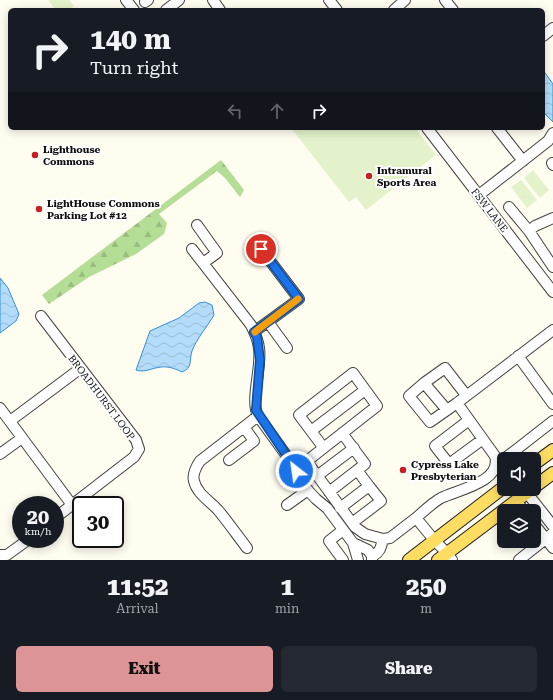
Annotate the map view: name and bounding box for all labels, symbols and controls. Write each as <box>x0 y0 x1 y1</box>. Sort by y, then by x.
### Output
text: 140 m <box>90 23 171 56</box>
icon: right <box>24 24 76 76</box>
text: Turn right <box>90 57 178 78</box>
icon: left <box>224 100 246 122</box>
icon: ahead <box>266 100 288 122</box>
icon: right <box>308 100 330 122</box>
place label: Lighthouse Commons <box>43 144 101 167</box>
marker: Lighthouse Commons <box>30 150 40 160</box>
place label: Intramural Sports Area <box>377 165 437 188</box>
marker: Intramural Sports Area <box>364 171 374 181</box>
street label: FSW LANE <box>469 186 510 234</box>
place label: LightHouse Commons Parking Lot #12 <box>47 198 160 221</box>
marker: LightHouse Commons Parking Lot #12 <box>34 204 44 214</box>
pin <box>244 232 278 266</box>
icon: arrive <box>250 238 272 260</box>
street label: BROADHURST LOOP <box>66 353 137 442</box>
position arrow <box>275 450 317 492</box>
map controls <box>497 452 541 548</box>
button: sound <box>497 452 541 496</box>
place label: Cypress Lake Presbyterian <box>411 459 479 482</box>
marker: Cypress Lake Presbyterian <box>398 465 408 475</box>
speed limit sign: 30 <box>72 496 124 548</box>
button: layers <box>497 504 541 548</box>
text: 20 <box>27 505 49 529</box>
text: km/h <box>25 526 51 537</box>
text: 11:52 <box>107 573 168 601</box>
text: 1 <box>280 573 294 601</box>
text: 250 <box>406 573 446 601</box>
text: Arrival <box>116 601 159 616</box>
text: min <box>275 601 299 616</box>
text: m <box>420 601 432 616</box>
button: Exit <box>16 646 273 692</box>
button: Share <box>281 646 537 692</box>

